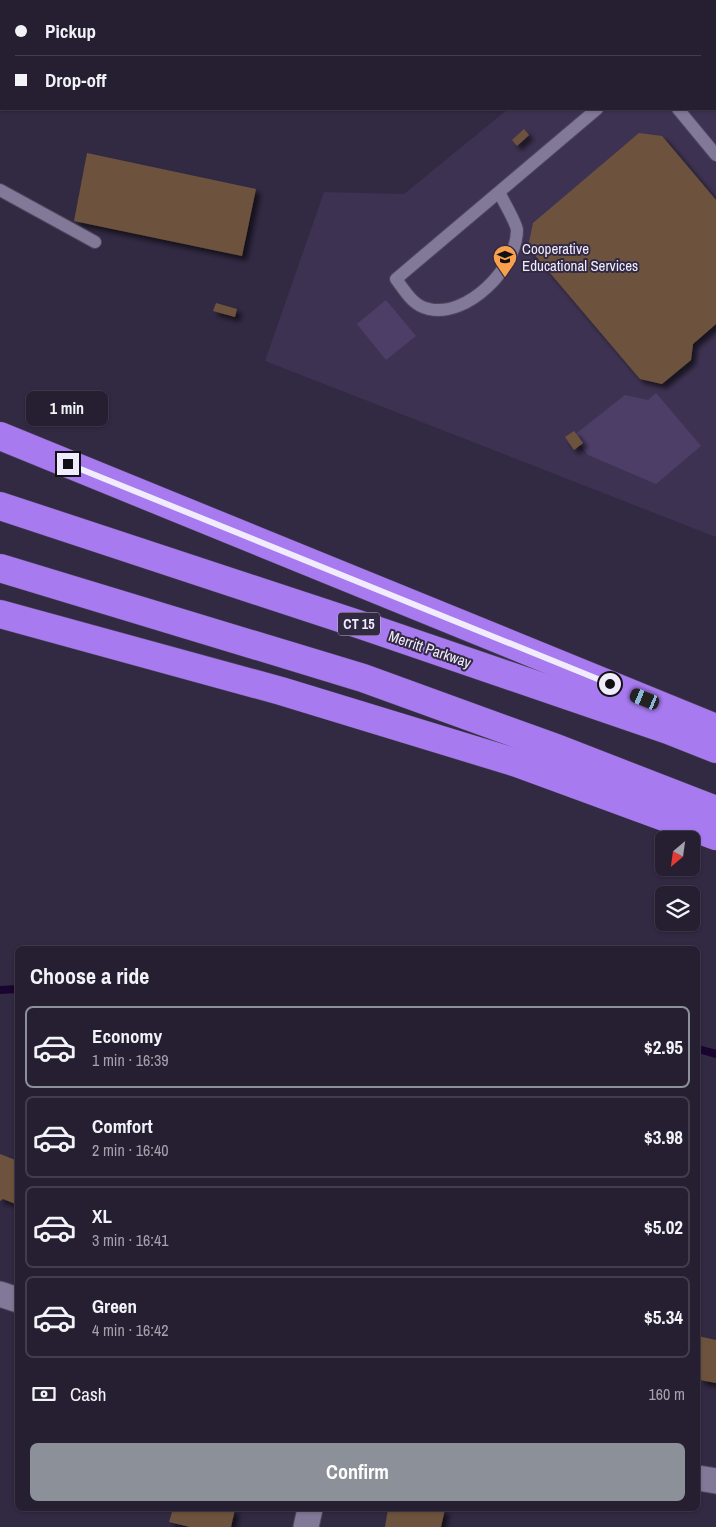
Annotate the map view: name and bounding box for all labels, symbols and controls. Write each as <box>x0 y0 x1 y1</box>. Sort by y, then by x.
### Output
text: Pickup <box>45 18 96 44</box>
text: Drop-off <box>45 67 106 93</box>
place label: Cooperative Educational Services <box>522 238 638 276</box>
school or university icon: Cooperative Educational Services <box>492 244 518 278</box>
callout: 1 min <box>27 392 109 426</box>
text: 1 min <box>50 397 84 419</box>
route end <box>57 453 79 475</box>
road number: CT 15 <box>338 612 380 636</box>
street label: Merritt Parkway <box>386 625 475 673</box>
route start <box>599 673 621 695</box>
car <box>628 686 661 712</box>
north arrow <box>655 831 700 876</box>
map controls <box>655 831 700 931</box>
button: layers <box>655 886 700 931</box>
text: Choose a ride <box>30 961 149 991</box>
text: Economy <box>92 1023 162 1049</box>
icon: car <box>32 1025 77 1070</box>
text: $2.95 <box>644 1034 683 1060</box>
text: 1 min · 16:39 <box>92 1049 169 1071</box>
text: Comfort <box>92 1113 153 1139</box>
icon: car <box>32 1115 77 1160</box>
text: $3.98 <box>644 1124 683 1150</box>
text: 2 min · 16:40 <box>92 1139 169 1161</box>
text: XL <box>92 1203 112 1229</box>
icon: car <box>32 1205 77 1250</box>
text: $5.02 <box>644 1214 683 1240</box>
text: 3 min · 16:41 <box>92 1229 169 1251</box>
text: Green <box>92 1293 137 1319</box>
icon: car <box>32 1295 77 1340</box>
text: $5.34 <box>644 1304 683 1330</box>
text: 4 min · 16:42 <box>92 1319 169 1341</box>
icon: cash <box>30 1380 58 1408</box>
text: Cash <box>70 1381 106 1407</box>
text: 160 m <box>649 1383 685 1405</box>
button: Confirm <box>30 1443 685 1501</box>

